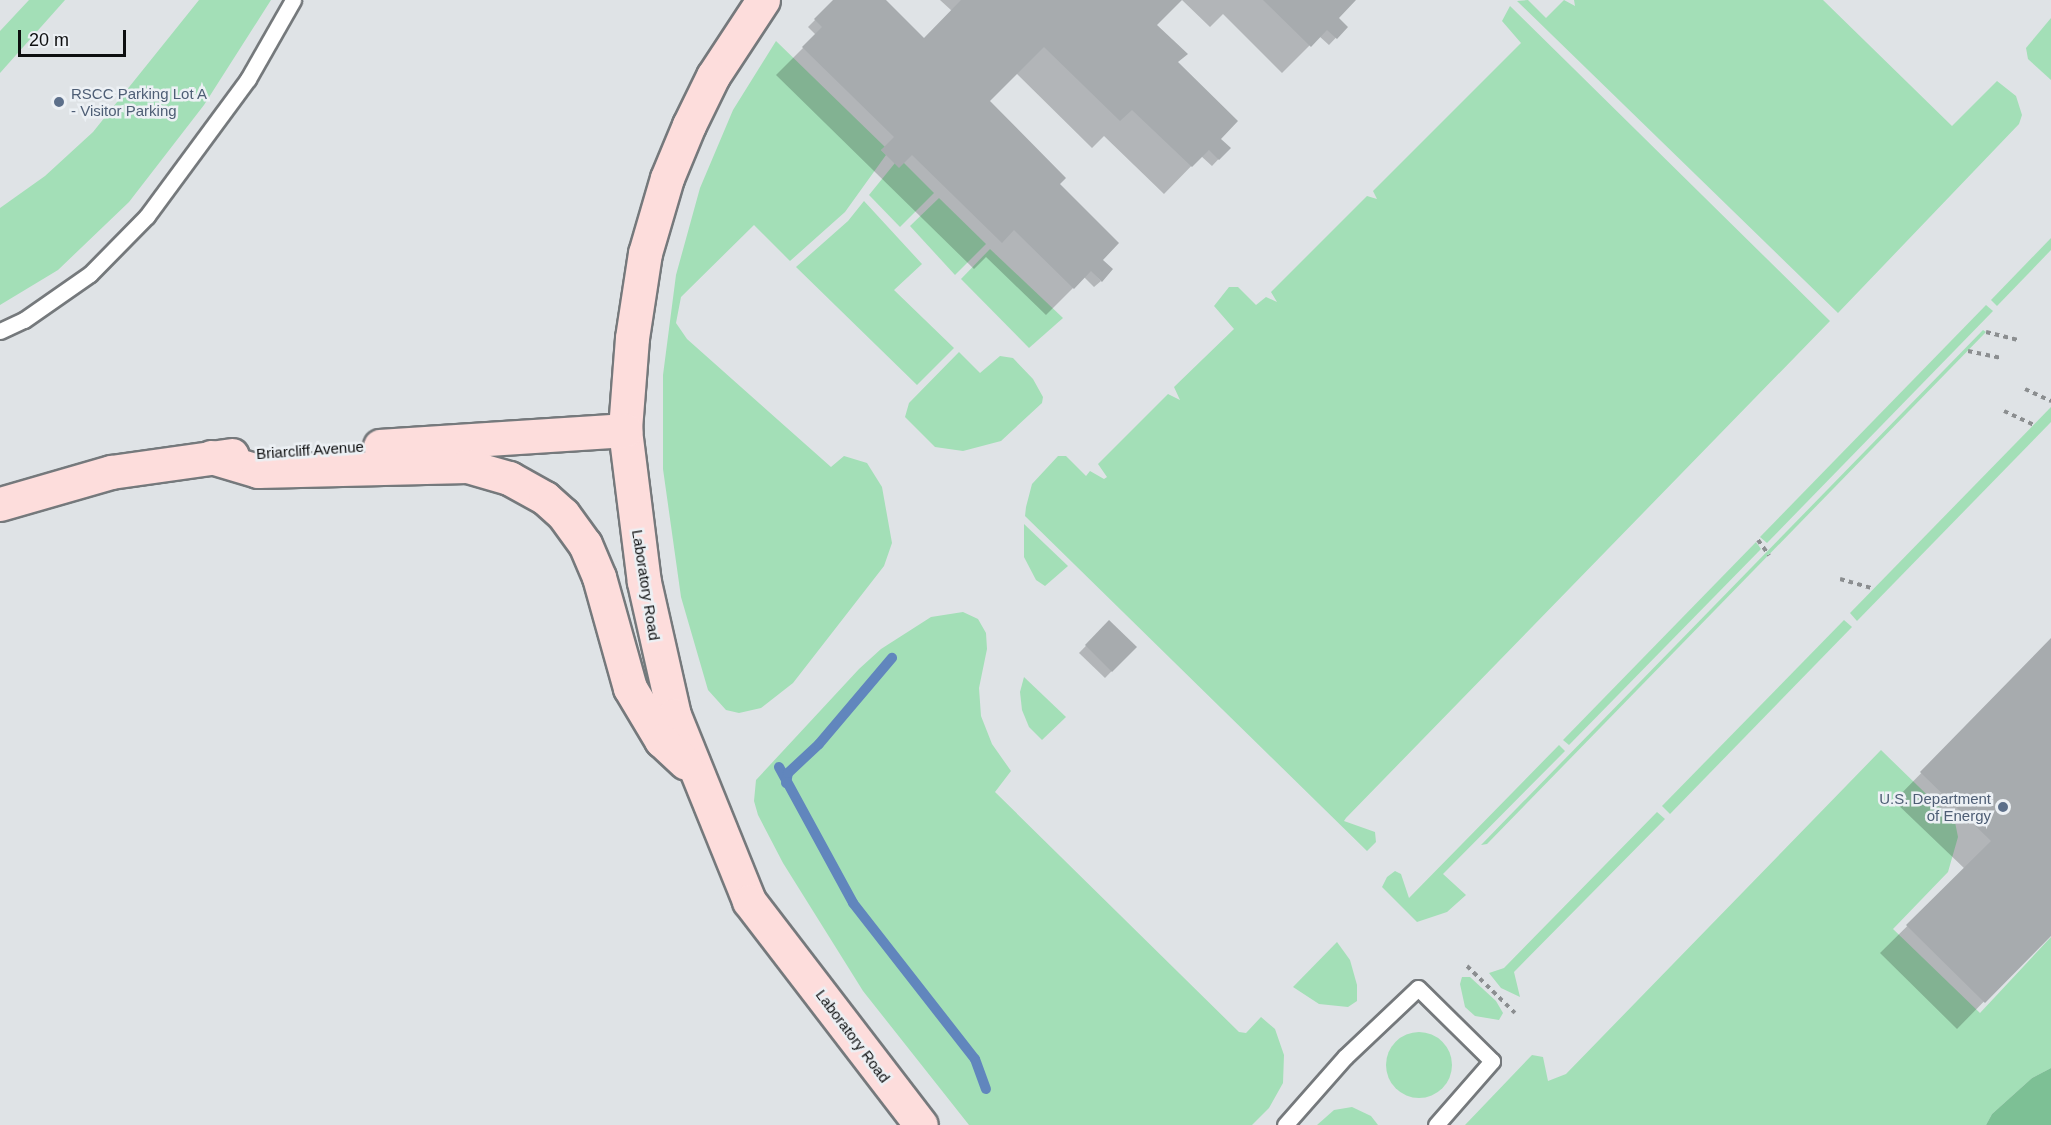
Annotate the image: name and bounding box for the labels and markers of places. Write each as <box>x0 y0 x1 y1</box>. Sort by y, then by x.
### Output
place label: RSCC Parking Lot A - Visitor Parking <box>71 84 208 119</box>
marker: RSCC Parking Lot A - Visitor Parking <box>52 95 66 109</box>
place label: U.S. Department of Energy <box>1879 789 1991 824</box>
marker: U.S. Department of Energy <box>1996 800 2010 814</box>

